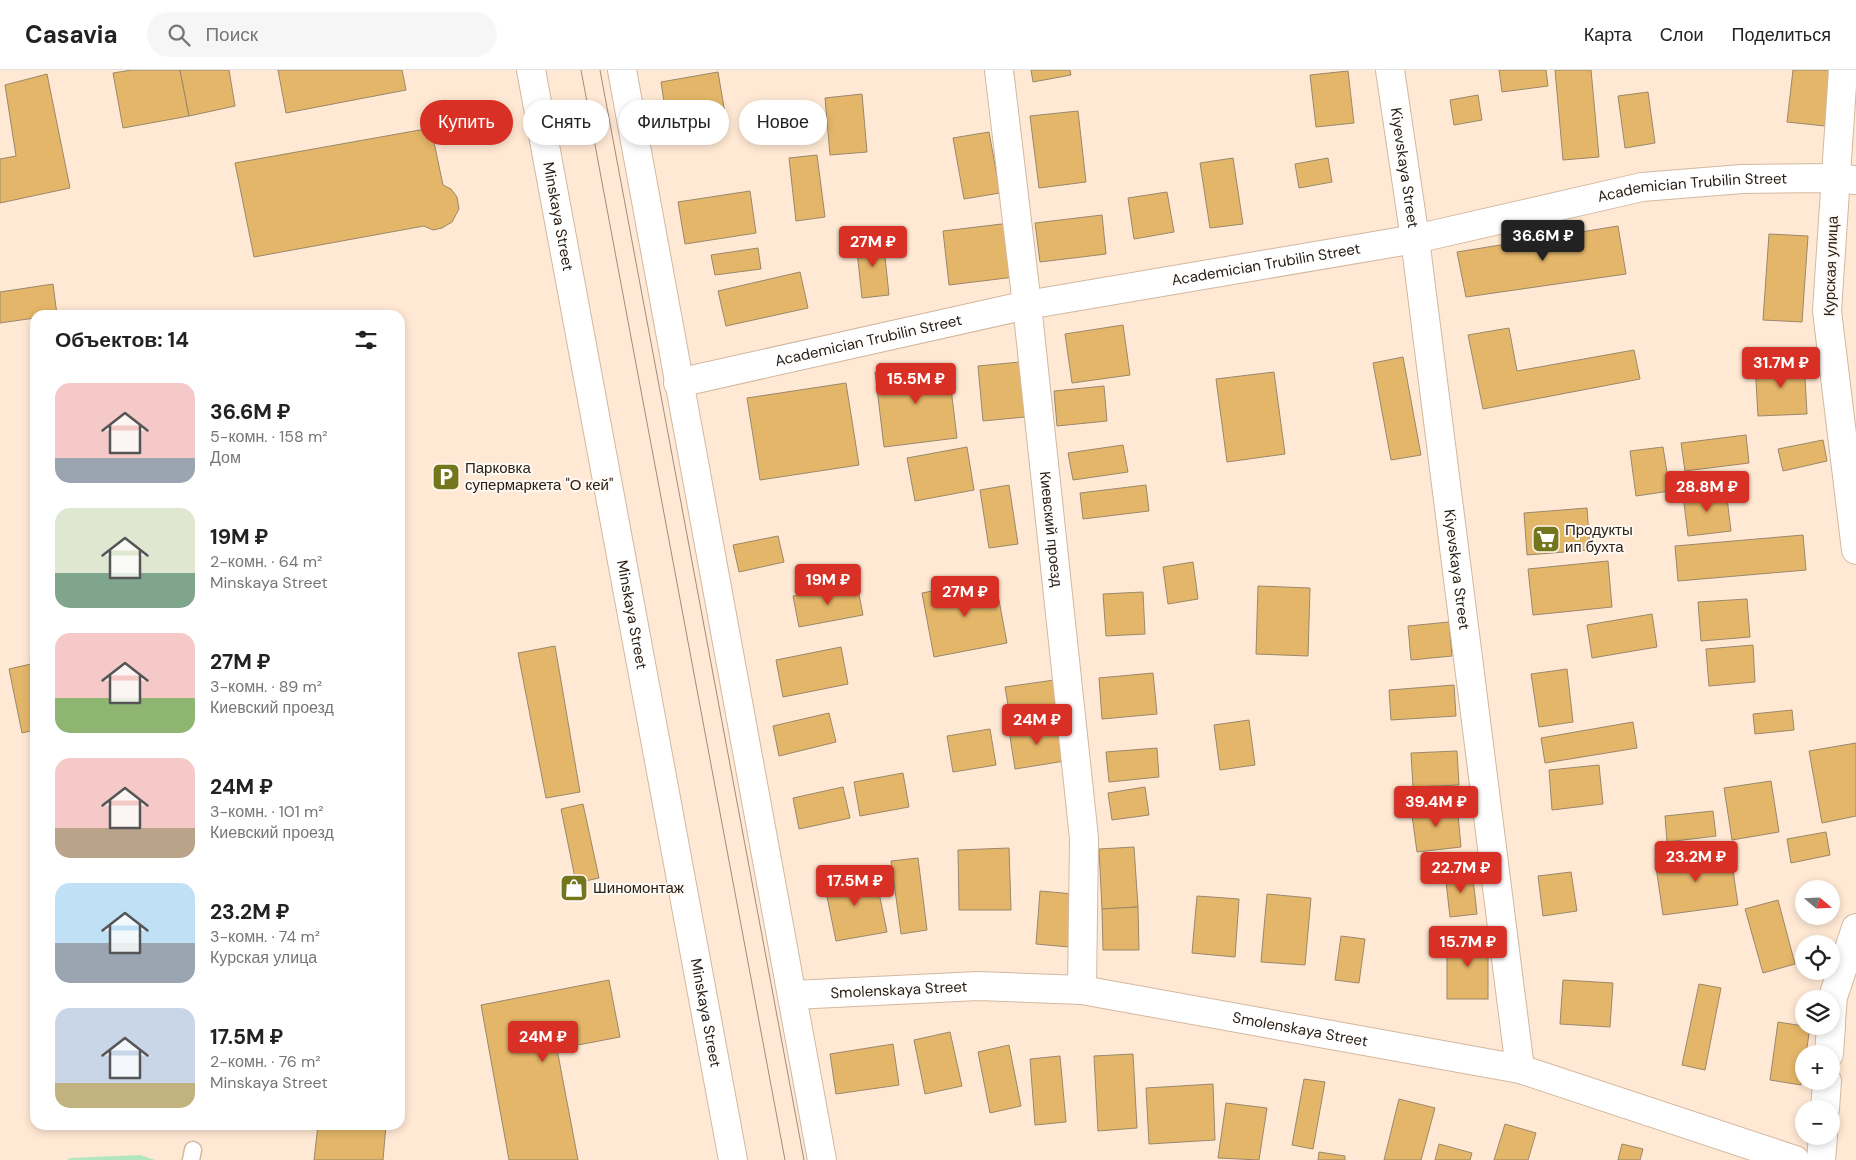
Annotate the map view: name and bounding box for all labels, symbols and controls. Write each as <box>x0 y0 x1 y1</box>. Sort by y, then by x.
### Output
search box <box>147 12 497 57</box>
text: Casavia <box>25 19 117 50</box>
icon: search <box>165 21 193 49</box>
text: Поиск <box>205 22 258 47</box>
text: Карта <box>1584 23 1632 47</box>
text: Слои <box>1660 23 1704 47</box>
text: Поделиться <box>1732 23 1831 47</box>
chip: Купить <box>420 100 513 145</box>
chip: Снять <box>523 100 609 145</box>
chip: Фильтры <box>619 100 729 145</box>
chip: Новое <box>739 100 827 145</box>
street label: Kiyevskaya Street <box>1386 106 1423 230</box>
street label: Minskaya Street <box>538 160 578 273</box>
street label: Academician Trubilin Street <box>1595 169 1787 207</box>
street label: Курская улица <box>1819 215 1843 317</box>
pin: 36.6M ₽ <box>1497 220 1589 262</box>
text: 36.6M ₽ <box>1512 225 1574 246</box>
pin: 27M ₽ <box>838 226 908 268</box>
text: 27M ₽ <box>850 231 896 252</box>
street label: Academician Trubilin Street <box>1170 238 1362 290</box>
street label: Academician Trubilin Street <box>773 310 964 371</box>
text: Объектов: 14 <box>55 326 189 354</box>
icon: filters <box>352 326 380 354</box>
pin: 31.7M ₽ <box>1735 346 1827 389</box>
text: 31.7M ₽ <box>1753 352 1809 373</box>
pin: 15.5M ₽ <box>870 362 962 405</box>
text: 15.5M ₽ <box>887 368 945 389</box>
text: 36.6M ₽ <box>210 398 291 426</box>
icon: home <box>95 403 155 463</box>
text: 5-комн. · 158 m² <box>210 426 327 447</box>
text: Дом <box>210 447 241 468</box>
place label: Парковка супермаркета "О кей" <box>465 458 613 495</box>
parking icon: Парковка супермаркета "О кей" <box>431 462 461 492</box>
street label: Киевский проезд <box>1035 470 1067 588</box>
pin: 28.8M ₽ <box>1661 470 1753 513</box>
text: 28.8M ₽ <box>1676 476 1738 497</box>
street label: Kiyevskaya Street <box>1439 508 1474 631</box>
place label: Продукты ип бухта <box>1565 520 1633 557</box>
text: 19M ₽ <box>210 523 268 551</box>
supermarket icon: Продукты ип бухта <box>1531 524 1561 554</box>
icon: home <box>95 528 155 588</box>
text: 2-комн. · 64 m² <box>210 551 322 572</box>
street label: Minskaya Street <box>612 559 652 671</box>
pin: 19M ₽ <box>793 564 863 606</box>
text: 19M ₽ <box>806 569 850 590</box>
text: Minskaya Street <box>210 572 328 593</box>
pin: 27M ₽ <box>930 576 1000 618</box>
text: 27M ₽ <box>942 581 988 602</box>
text: 27M ₽ <box>210 648 271 676</box>
icon: home <box>95 653 155 713</box>
text: 3-комн. · 89 m² <box>210 676 322 697</box>
text: Киевский проезд <box>210 697 334 718</box>
pin: 24M ₽ <box>1002 704 1072 746</box>
text: 24M ₽ <box>1013 709 1061 730</box>
text: 24M ₽ <box>210 773 273 801</box>
icon: home <box>95 778 155 838</box>
pin: 39.4M ₽ <box>1390 786 1482 828</box>
text: 39.4M ₽ <box>1405 791 1467 812</box>
text: 3-комн. · 101 m² <box>210 801 324 822</box>
text: Киевский проезд <box>210 822 334 843</box>
pin: 23.2M ₽ <box>1650 840 1742 883</box>
text: 23.2M ₽ <box>1666 846 1726 867</box>
pin: 22.7M ₽ <box>1415 852 1507 894</box>
text: 22.7M ₽ <box>1431 857 1491 878</box>
pin: 17.5M ₽ <box>809 864 901 907</box>
text: 17.5M ₽ <box>827 870 883 891</box>
shop icon: Шиномонтаж <box>559 873 589 903</box>
place label: Шиномонтаж <box>593 878 684 898</box>
north arrow <box>1795 880 1840 925</box>
map controls <box>1795 880 1840 1145</box>
text: 23.2M ₽ <box>210 898 289 926</box>
icon: home <box>95 903 155 963</box>
text: 3-комн. · 74 m² <box>210 926 320 947</box>
pin: 15.7M ₽ <box>1422 926 1514 968</box>
text: 15.7M ₽ <box>1440 931 1496 952</box>
button: locate <box>1795 935 1840 980</box>
text: Курская улица <box>210 947 317 968</box>
street label: Minskaya Street <box>686 957 726 1069</box>
street label: Smolenskaya Street <box>830 977 968 1003</box>
button: layers <box>1795 990 1840 1035</box>
street label: Smolenskaya Street <box>1231 1007 1370 1051</box>
pin: 24M ₽ <box>508 1020 578 1063</box>
text: 17.5M ₽ <box>210 1023 283 1051</box>
text: 24M ₽ <box>519 1026 567 1047</box>
icon: home <box>95 1028 155 1088</box>
button: + <box>1795 1045 1840 1090</box>
text: 2-комн. · 76 m² <box>210 1051 321 1072</box>
text: Minskaya Street <box>210 1072 328 1093</box>
button: − <box>1795 1100 1840 1145</box>

